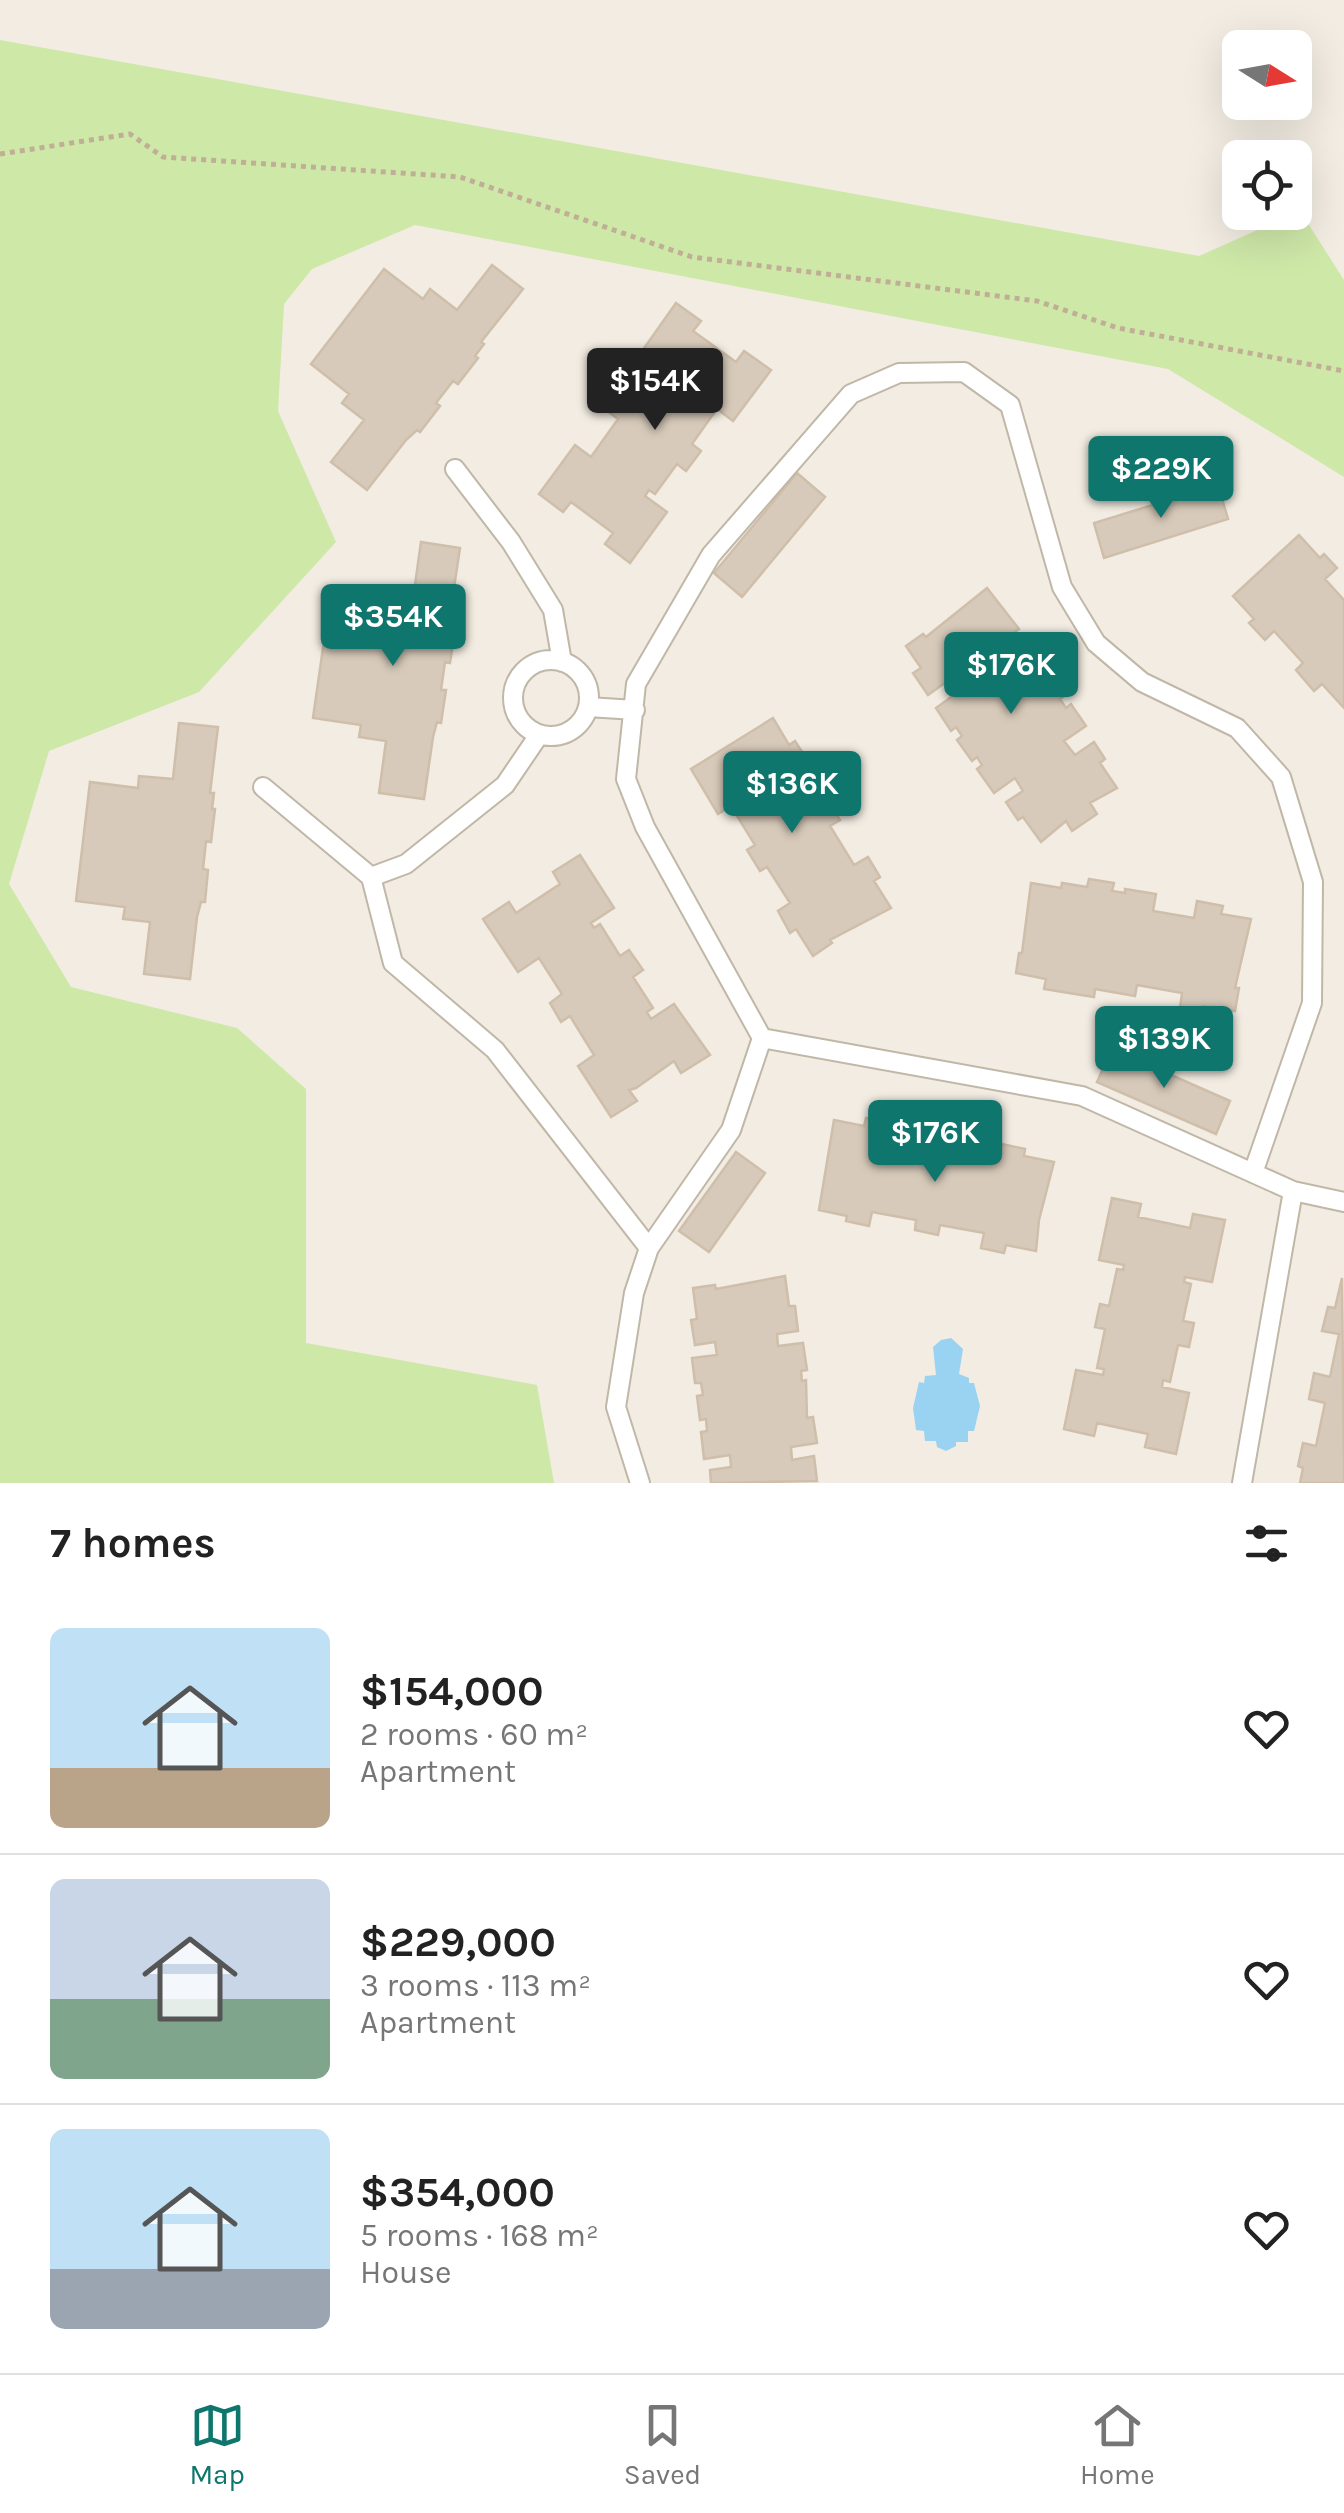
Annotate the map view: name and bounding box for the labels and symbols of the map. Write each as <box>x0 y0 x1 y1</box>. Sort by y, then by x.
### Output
north arrow <box>1222 30 1312 120</box>
pin: $154K <box>585 348 725 433</box>
pin: $229K <box>1091 436 1231 521</box>
pin: $354K <box>323 584 463 669</box>
pin: $176K <box>941 632 1081 717</box>
pin: $136K <box>722 751 862 836</box>
pin: $139K <box>1094 1006 1234 1091</box>
pin: $176K <box>865 1100 1005 1185</box>

